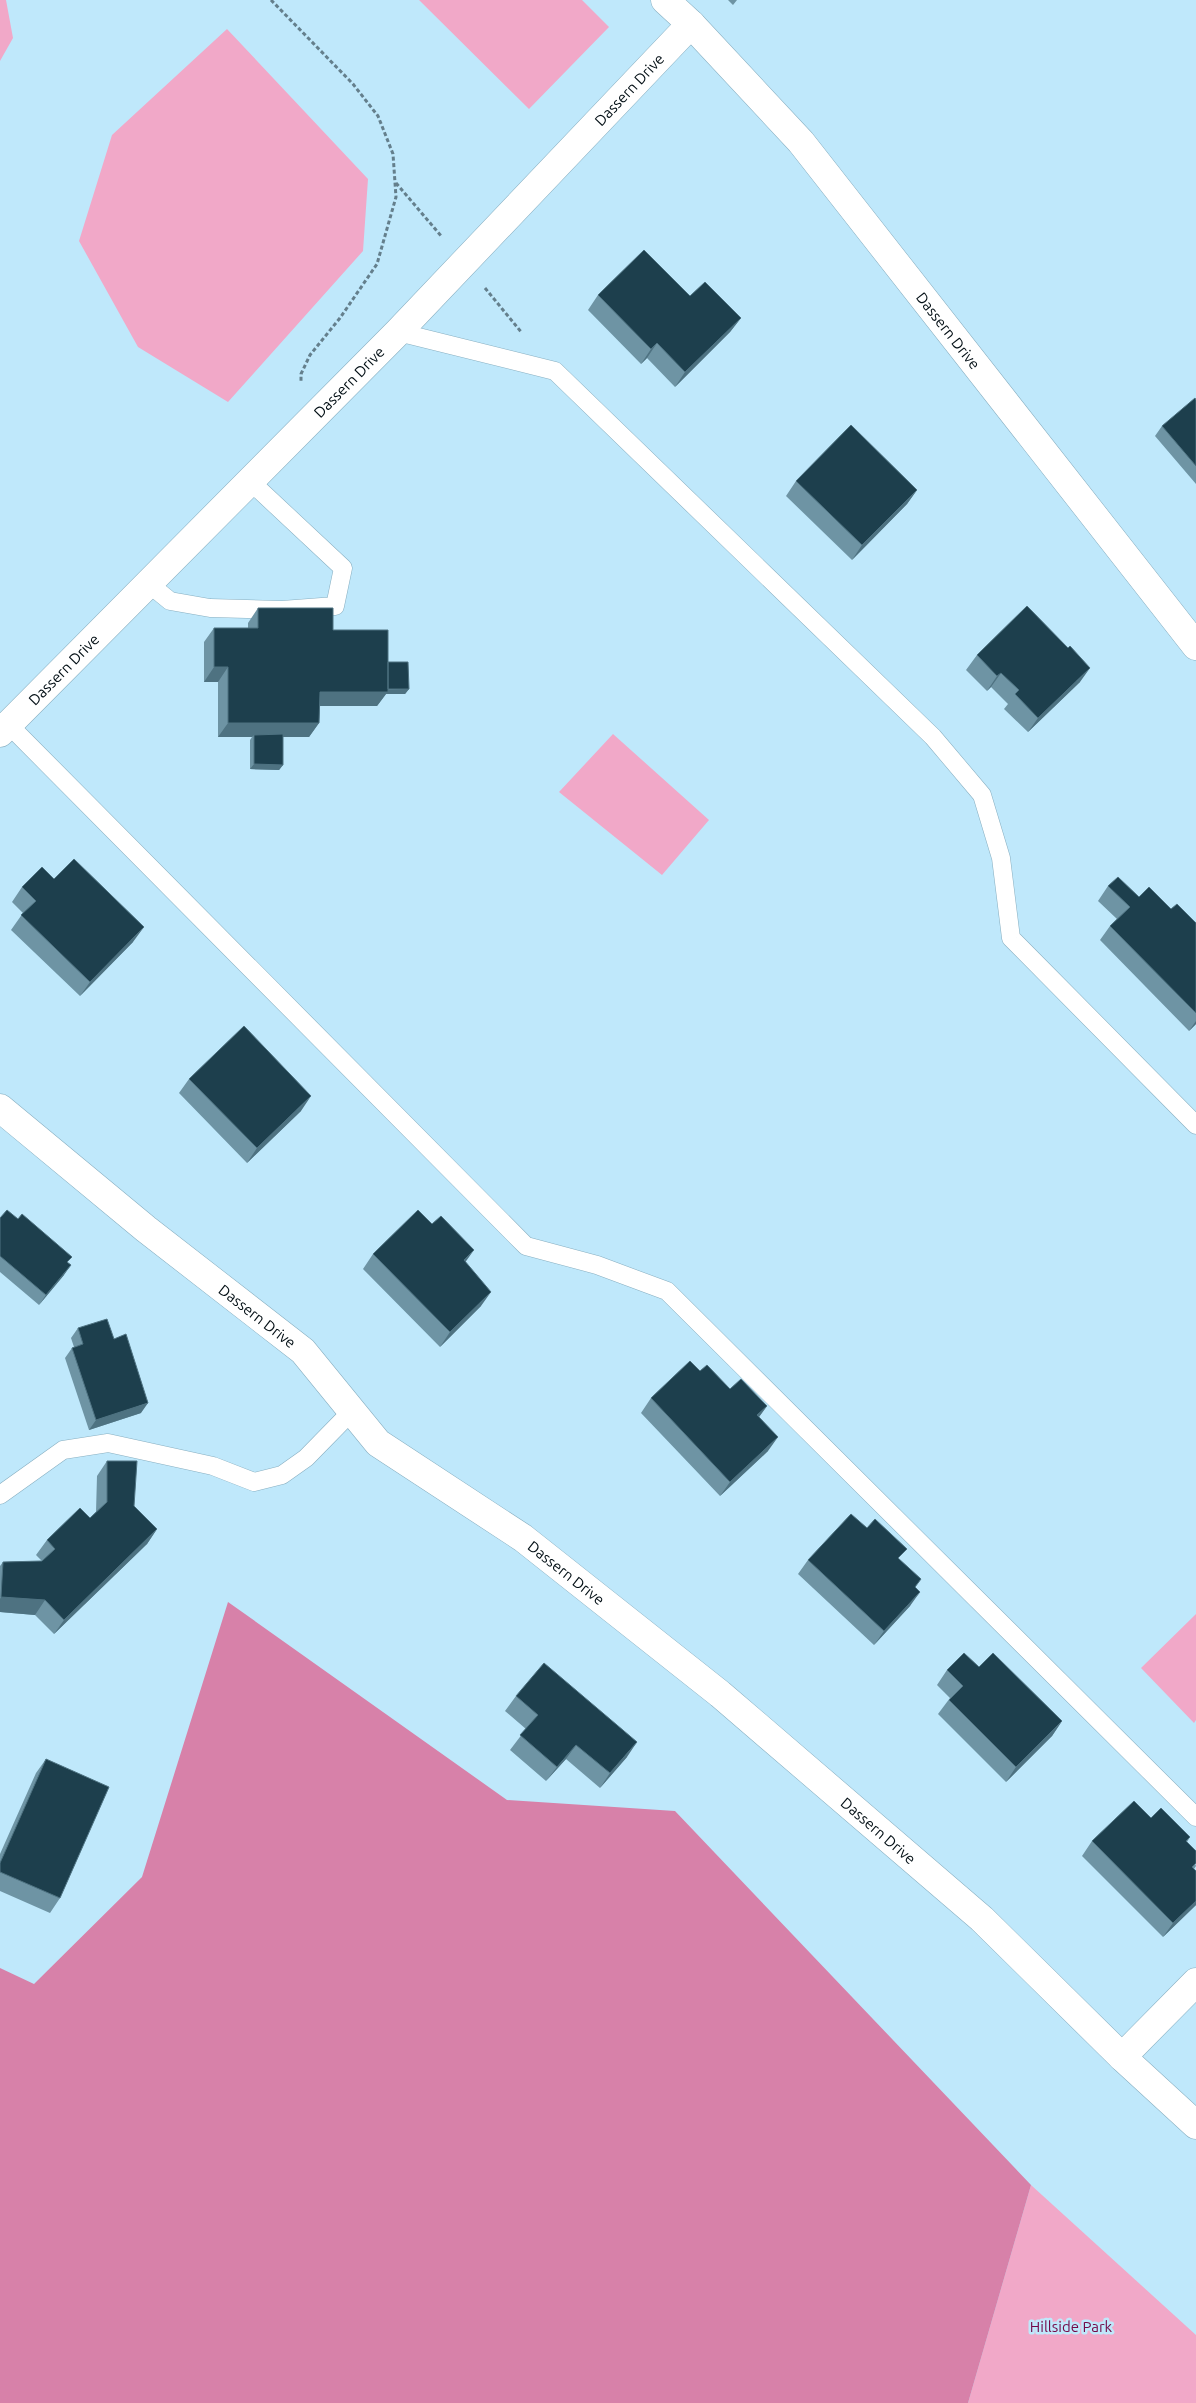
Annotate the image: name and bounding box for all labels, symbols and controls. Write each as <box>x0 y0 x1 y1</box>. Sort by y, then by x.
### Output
street label: Dassern Drive <box>591 50 667 129</box>
street label: Dassern Drive <box>913 289 984 372</box>
street label: Dassern Drive <box>310 343 387 421</box>
street label: Dassern Drive <box>25 630 102 708</box>
street label: Dassern Drive <box>216 1281 299 1351</box>
street label: Dassern Drive <box>525 1537 608 1608</box>
street label: Dassern Drive <box>838 1794 919 1867</box>
park label: Hillside Park <box>1030 2318 1113 2335</box>

